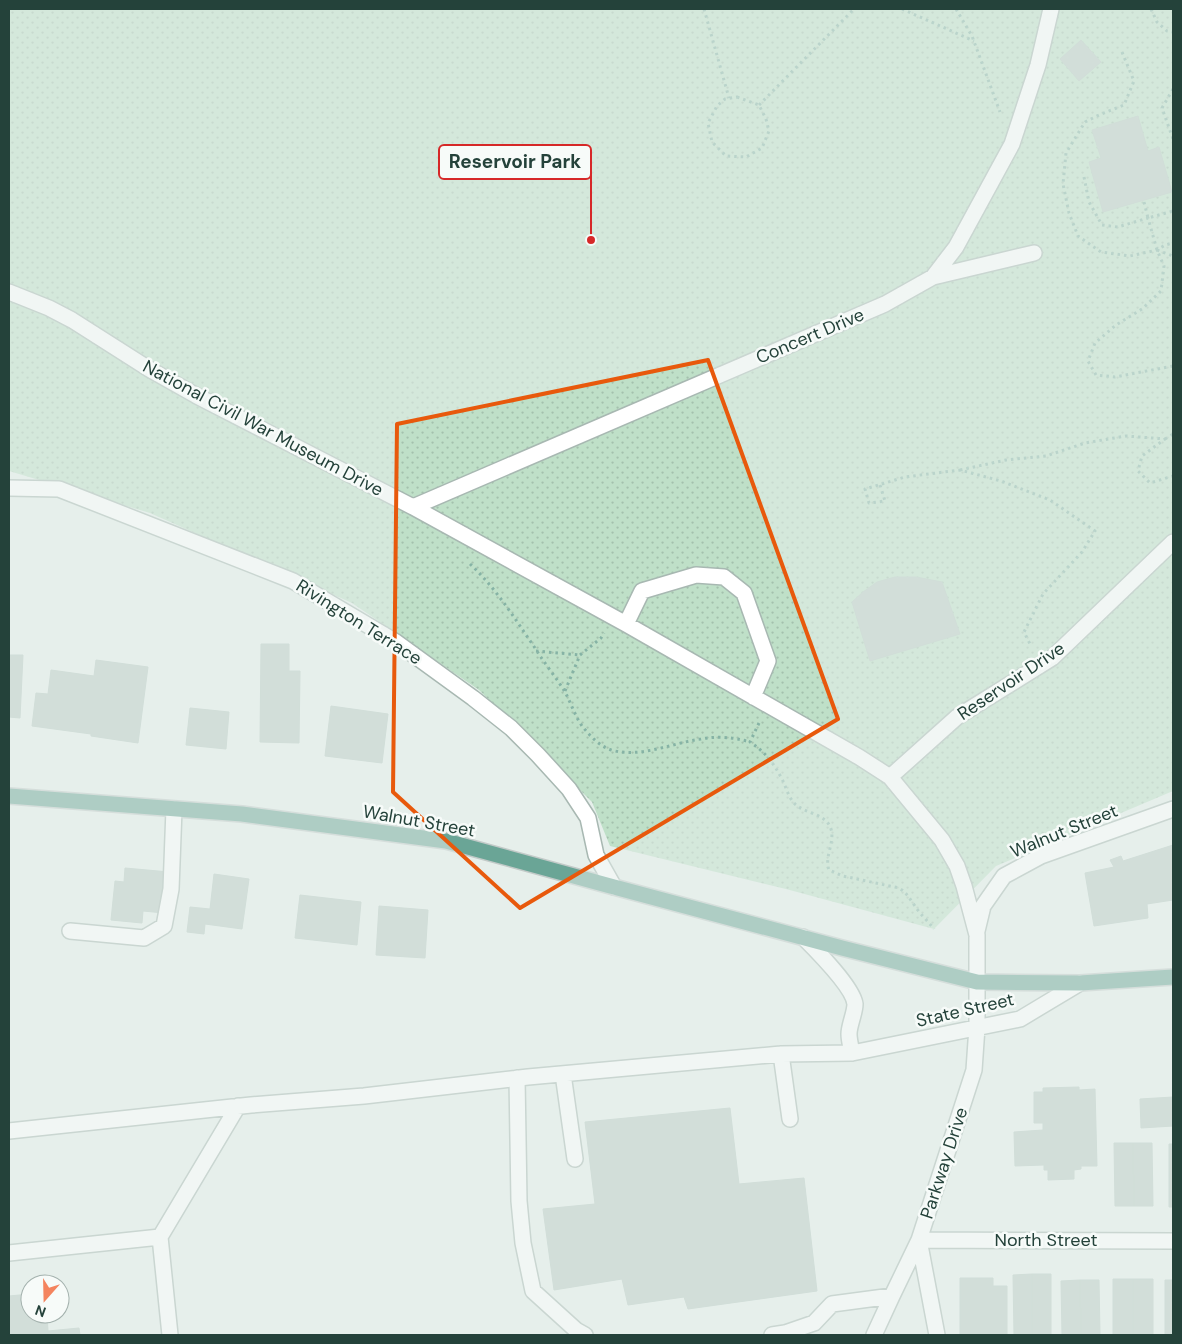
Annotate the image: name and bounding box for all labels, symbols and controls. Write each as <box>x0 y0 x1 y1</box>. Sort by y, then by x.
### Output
callout: Reservoir Park <box>439 145 591 179</box>
text: Reservoir Park <box>449 149 581 174</box>
street label: Concert Drive <box>752 302 868 370</box>
street label: National Civil War Museum Drive <box>139 354 387 502</box>
street label: Rivington Terrace <box>292 574 426 670</box>
street label: Reservoir Drive <box>953 636 1069 726</box>
street label: Walnut Street <box>361 799 477 843</box>
street label: Walnut Street <box>1007 799 1121 863</box>
street label: State Street <box>914 987 1016 1033</box>
street label: Parkway Drive <box>915 1104 973 1222</box>
street label: North Street <box>995 1228 1097 1252</box>
north arrow <box>20 1274 70 1324</box>
text: N <box>33 1301 48 1321</box>

